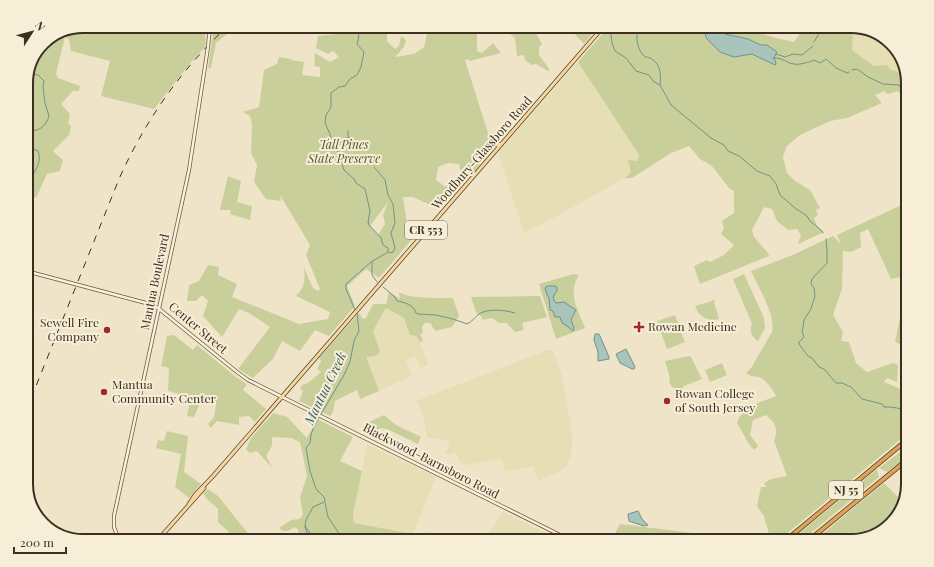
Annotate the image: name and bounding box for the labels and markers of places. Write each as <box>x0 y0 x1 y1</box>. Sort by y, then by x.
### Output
place label: Sewell Fire Company <box>40 314 99 344</box>
place label: Rowan Medicine <box>648 318 737 334</box>
marker: Rowan Medicine <box>633 321 645 333</box>
marker: Sewell Fire Company <box>102 325 112 335</box>
place label: Mantua Community Center <box>112 376 217 406</box>
place label: Rowan College of South Jersey <box>675 385 755 415</box>
marker: Mantua Community Center <box>99 387 109 397</box>
marker: Rowan College of South Jersey <box>662 396 672 406</box>

